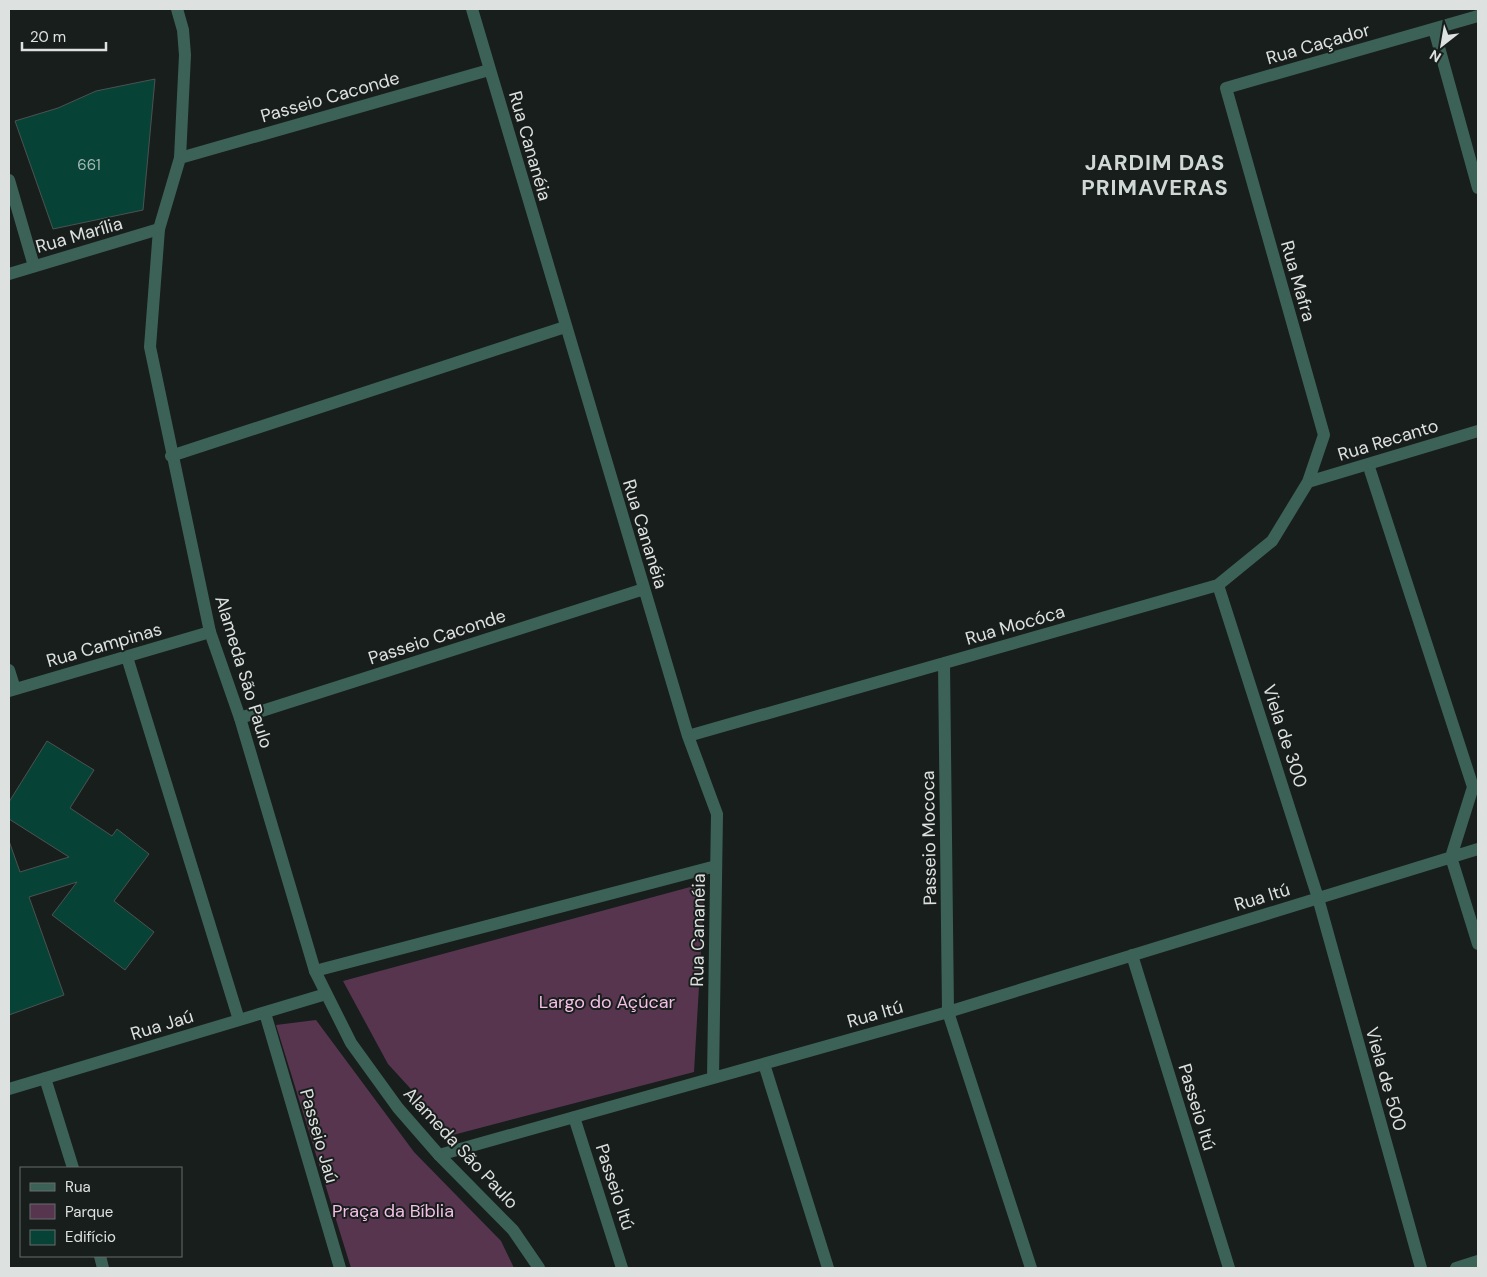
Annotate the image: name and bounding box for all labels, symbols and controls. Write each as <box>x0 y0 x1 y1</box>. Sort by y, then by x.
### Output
street label: Rua Caçador <box>1263 18 1373 70</box>
scale bar <box>22 20 106 52</box>
north arrow <box>1417 20 1467 70</box>
text: 20 m <box>30 27 66 47</box>
text: N <box>1426 46 1444 66</box>
street label: Passeio Caconde <box>258 66 402 128</box>
street label: Rua Cananéia <box>503 88 557 204</box>
district label: JARDIM DAS PRIMAVERAS <box>1081 148 1229 202</box>
house number: 661 <box>77 155 101 175</box>
street label: Rua Marília <box>33 211 125 259</box>
street label: Rua Mafra <box>1275 238 1321 324</box>
street label: Rua Recanto <box>1335 413 1441 467</box>
street label: Rua Cananéia <box>617 476 673 592</box>
street label: Alameda São Paulo <box>209 593 279 751</box>
street label: Rua Mocóca <box>962 599 1068 651</box>
street label: Passeio Caconde <box>365 603 509 671</box>
street label: Rua Campinas <box>43 617 165 673</box>
street label: Viela de 300 <box>1257 682 1313 790</box>
street label: Passeio Mococa <box>916 770 942 906</box>
street label: Rua Cananéia <box>685 873 711 987</box>
street label: Rua Itú <box>1231 877 1293 917</box>
park label: Largo do Açúcar <box>539 990 676 1014</box>
street label: Rua Itú <box>844 995 906 1033</box>
street label: Rua Jaú <box>128 1004 196 1046</box>
street label: Viela de 500 <box>1360 1024 1412 1134</box>
street label: Passeio Itú <box>1172 1061 1222 1153</box>
street label: Alameda São Paulo <box>398 1082 524 1214</box>
street label: Passeio Jaú <box>294 1086 344 1186</box>
street label: Passeio Itú <box>590 1141 640 1233</box>
legend <box>20 1167 182 1257</box>
text: Rua <box>65 1177 91 1197</box>
park label: Praça da Bíblia <box>332 1199 454 1223</box>
text: Parque <box>65 1202 113 1222</box>
text: Edifício <box>65 1227 116 1247</box>

